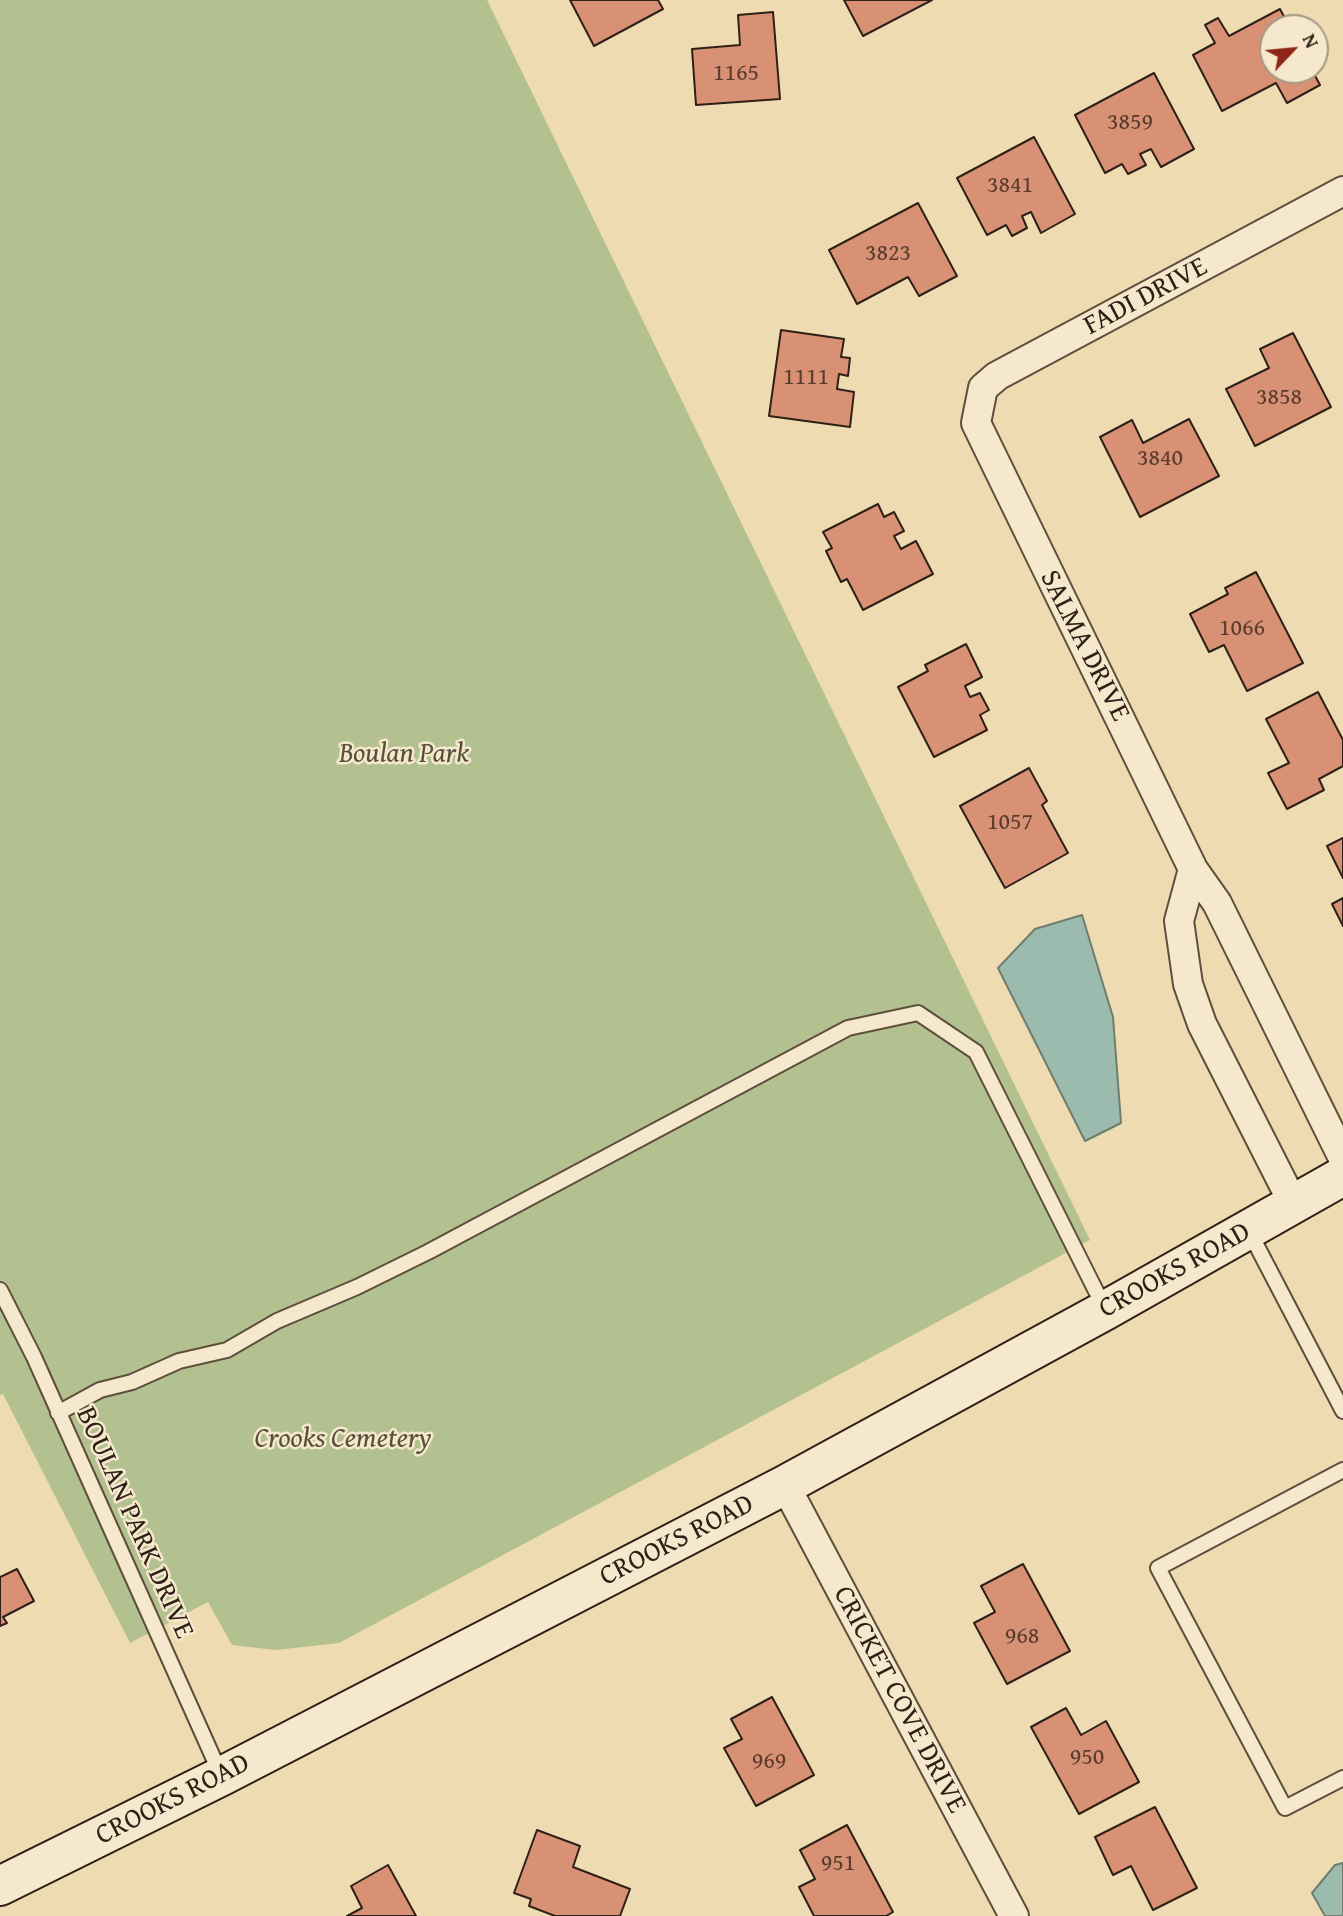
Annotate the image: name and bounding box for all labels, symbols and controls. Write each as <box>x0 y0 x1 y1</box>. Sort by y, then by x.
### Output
north arrow <box>1259 14 1329 84</box>
text: N <box>1296 29 1326 53</box>
house number: 1165 <box>713 60 759 88</box>
house number: 3859 <box>1107 109 1153 137</box>
house number: 3841 <box>987 172 1033 200</box>
house number: 3823 <box>865 240 911 268</box>
street label: FADI DRIVE <box>1079 251 1213 343</box>
house number: 1111 <box>783 364 829 392</box>
house number: 3858 <box>1256 384 1302 412</box>
house number: 3840 <box>1137 445 1183 473</box>
street label: SALMA DRIVE <box>1032 565 1136 727</box>
house number: 1066 <box>1219 615 1265 643</box>
park label: Boulan Park <box>339 738 469 772</box>
house number: 1057 <box>987 809 1033 837</box>
street label: CROOKS ROAD <box>1093 1216 1257 1326</box>
street label: BOULAN PARK DRIVE <box>68 1402 200 1644</box>
park label: Crooks Cemetery <box>255 1423 431 1457</box>
street label: CROOKS ROAD <box>594 1488 760 1594</box>
street label: CRICKET COVE DRIVE <box>825 1581 973 1819</box>
house number: 968 <box>1005 1623 1039 1651</box>
house number: 950 <box>1070 1744 1104 1772</box>
street label: CROOKS ROAD <box>90 1747 256 1853</box>
house number: 969 <box>752 1748 786 1776</box>
house number: 951 <box>821 1850 855 1878</box>

